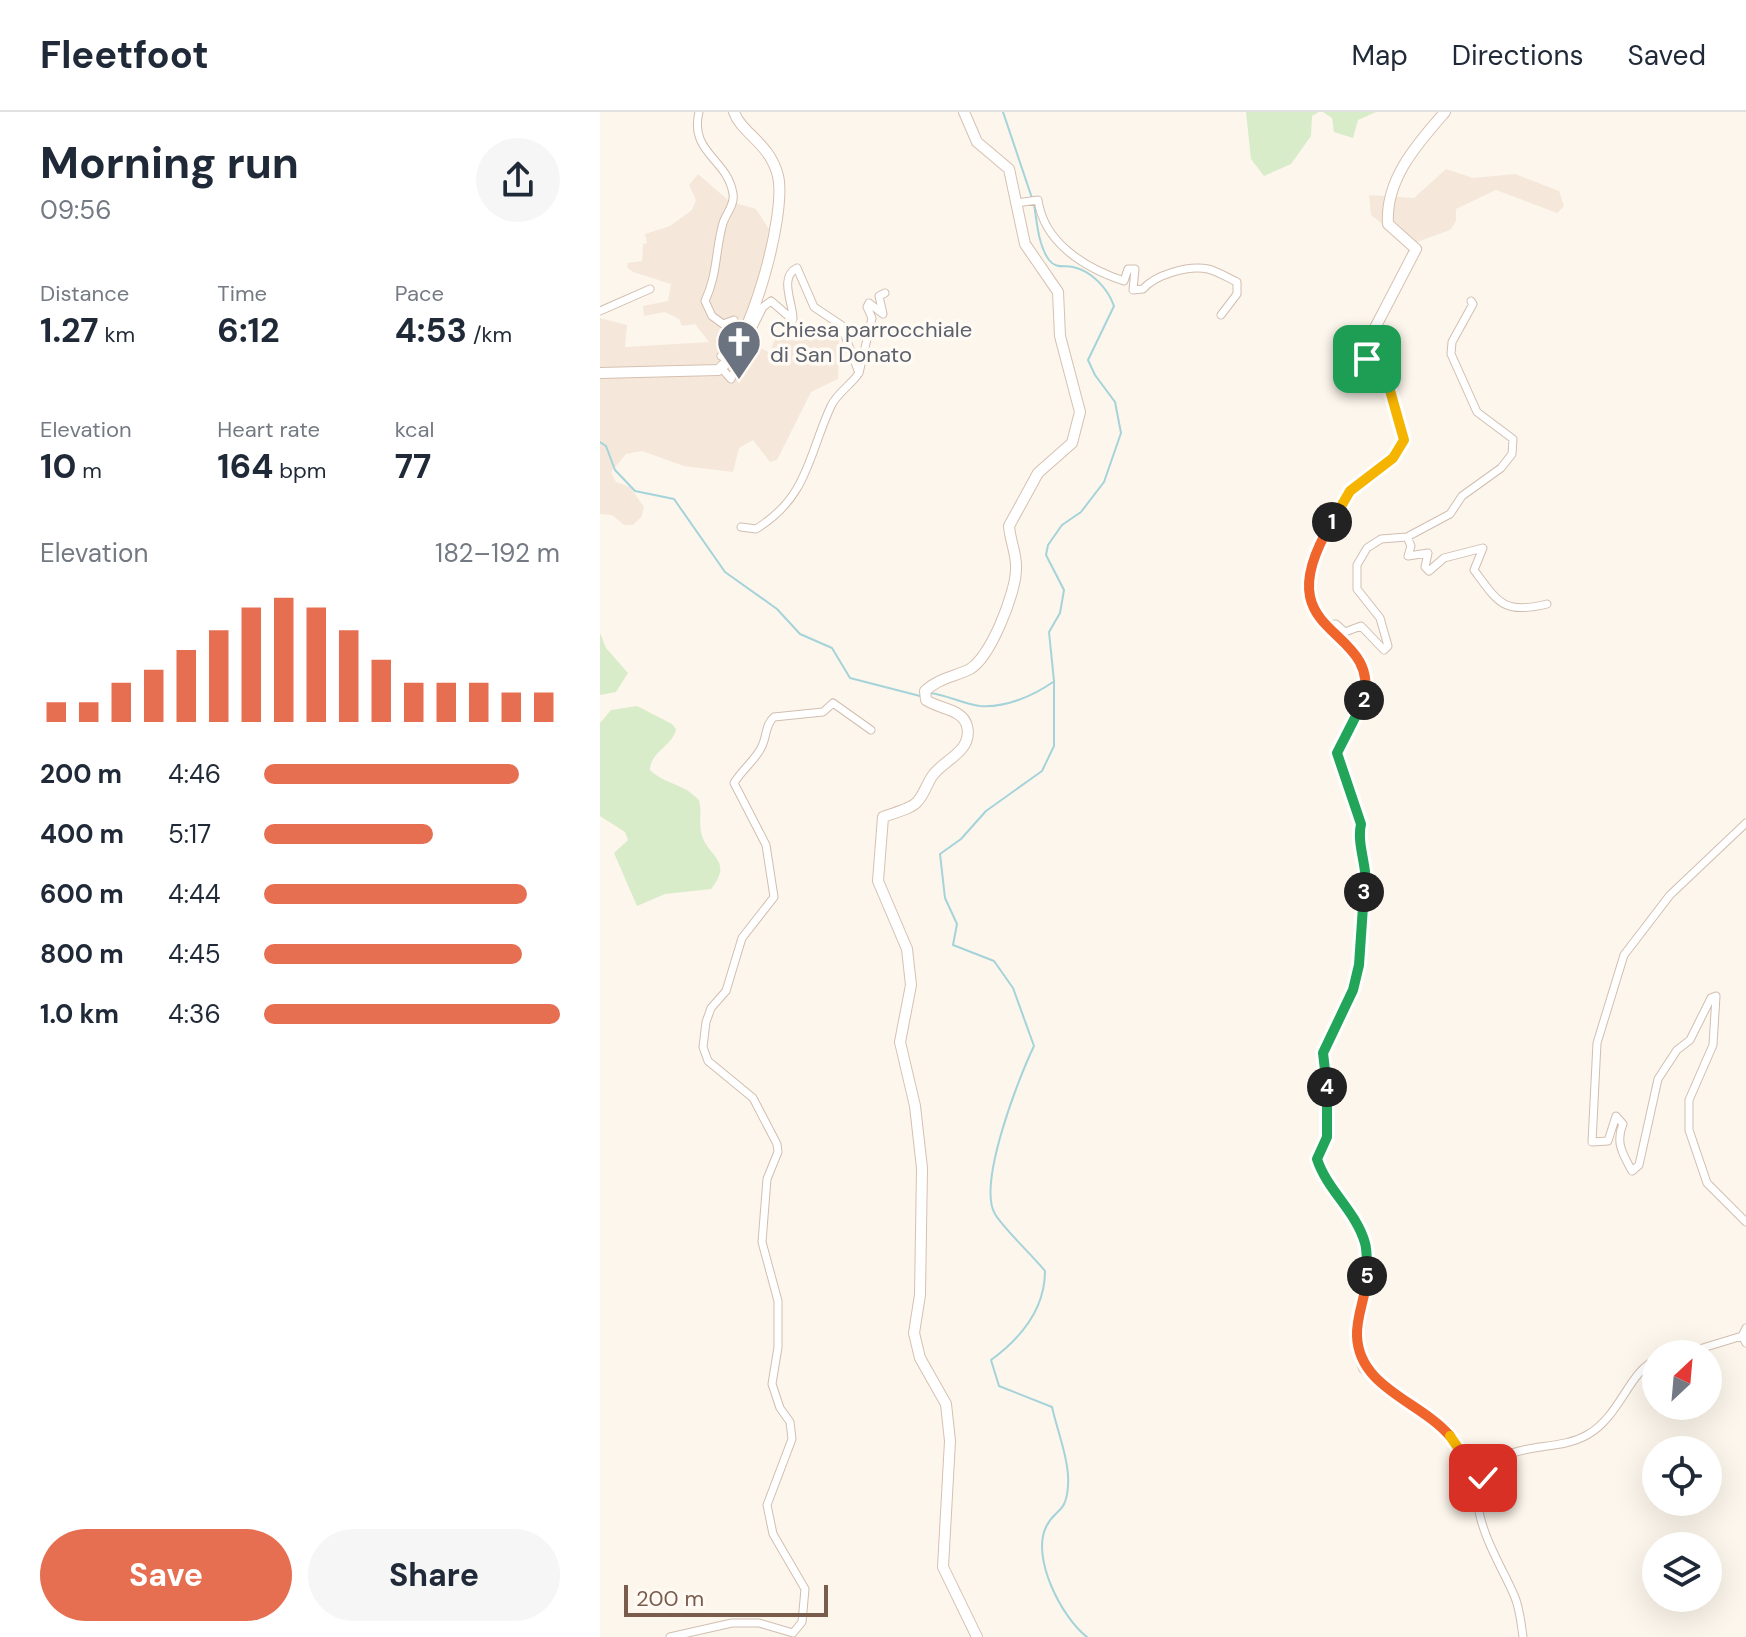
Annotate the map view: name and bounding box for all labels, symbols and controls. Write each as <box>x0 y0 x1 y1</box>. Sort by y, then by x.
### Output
text: Fleetfoot <box>40 30 209 80</box>
text: Map <box>1351 37 1408 74</box>
text: Directions <box>1452 37 1584 74</box>
text: Saved <box>1628 37 1706 74</box>
text: Morning run <box>40 134 299 192</box>
button: share <box>476 138 560 222</box>
text: 09:56 <box>40 193 112 227</box>
text: Distance <box>40 279 129 308</box>
text: Time <box>217 279 267 308</box>
text: Pace <box>395 279 444 308</box>
text: 1.27 <box>40 308 99 353</box>
text: 6:12 <box>217 308 280 353</box>
text: 4:53 <box>395 308 467 353</box>
place label: Chiesa parrocchiale di San Donato <box>770 315 972 369</box>
church icon: Chiesa parrocchiale di San Donato <box>715 318 763 381</box>
text: km <box>99 320 135 349</box>
text: /km <box>467 320 512 349</box>
pin <box>1333 325 1401 393</box>
icon: arrive <box>1345 337 1389 381</box>
text: Elevation <box>40 415 132 444</box>
text: Heart rate <box>217 415 320 444</box>
text: kcal <box>395 415 434 444</box>
text: 10 <box>40 444 76 489</box>
text: 164 <box>217 444 273 489</box>
text: 77 <box>395 444 431 489</box>
text: m <box>76 456 102 485</box>
text: bpm <box>273 456 326 485</box>
pin: 1 <box>1312 502 1352 542</box>
text: 1 <box>1328 507 1336 536</box>
text: Elevation <box>40 536 148 570</box>
text: 182–192 m <box>435 536 560 570</box>
pin: 2 <box>1344 680 1384 720</box>
text: 2 <box>1358 685 1370 714</box>
text: 200 m <box>40 757 122 791</box>
text: 4:46 <box>168 757 221 791</box>
text: 400 m <box>40 817 124 851</box>
text: 5:17 <box>168 817 211 851</box>
pin: 3 <box>1344 872 1384 912</box>
text: 600 m <box>40 877 124 911</box>
text: 4:44 <box>168 877 221 911</box>
text: 3 <box>1357 877 1371 906</box>
text: 800 m <box>40 937 124 971</box>
text: 4:45 <box>168 937 221 971</box>
text: 1.0 km <box>40 997 119 1031</box>
text: 4:36 <box>168 997 221 1031</box>
pin: 4 <box>1307 1067 1347 1107</box>
text: 4 <box>1320 1072 1334 1101</box>
pin: 5 <box>1347 1256 1387 1296</box>
text: 5 <box>1360 1261 1374 1290</box>
north arrow <box>1642 1340 1722 1420</box>
map controls <box>1642 1340 1722 1612</box>
button: locate <box>1642 1436 1722 1516</box>
pin <box>1449 1444 1517 1512</box>
icon: check <box>1461 1456 1505 1500</box>
button: Save <box>40 1529 292 1621</box>
button: Share <box>308 1529 560 1621</box>
button: layers <box>1642 1532 1722 1612</box>
scale bar <box>624 1581 828 1617</box>
text: 200 m <box>636 1584 704 1613</box>

